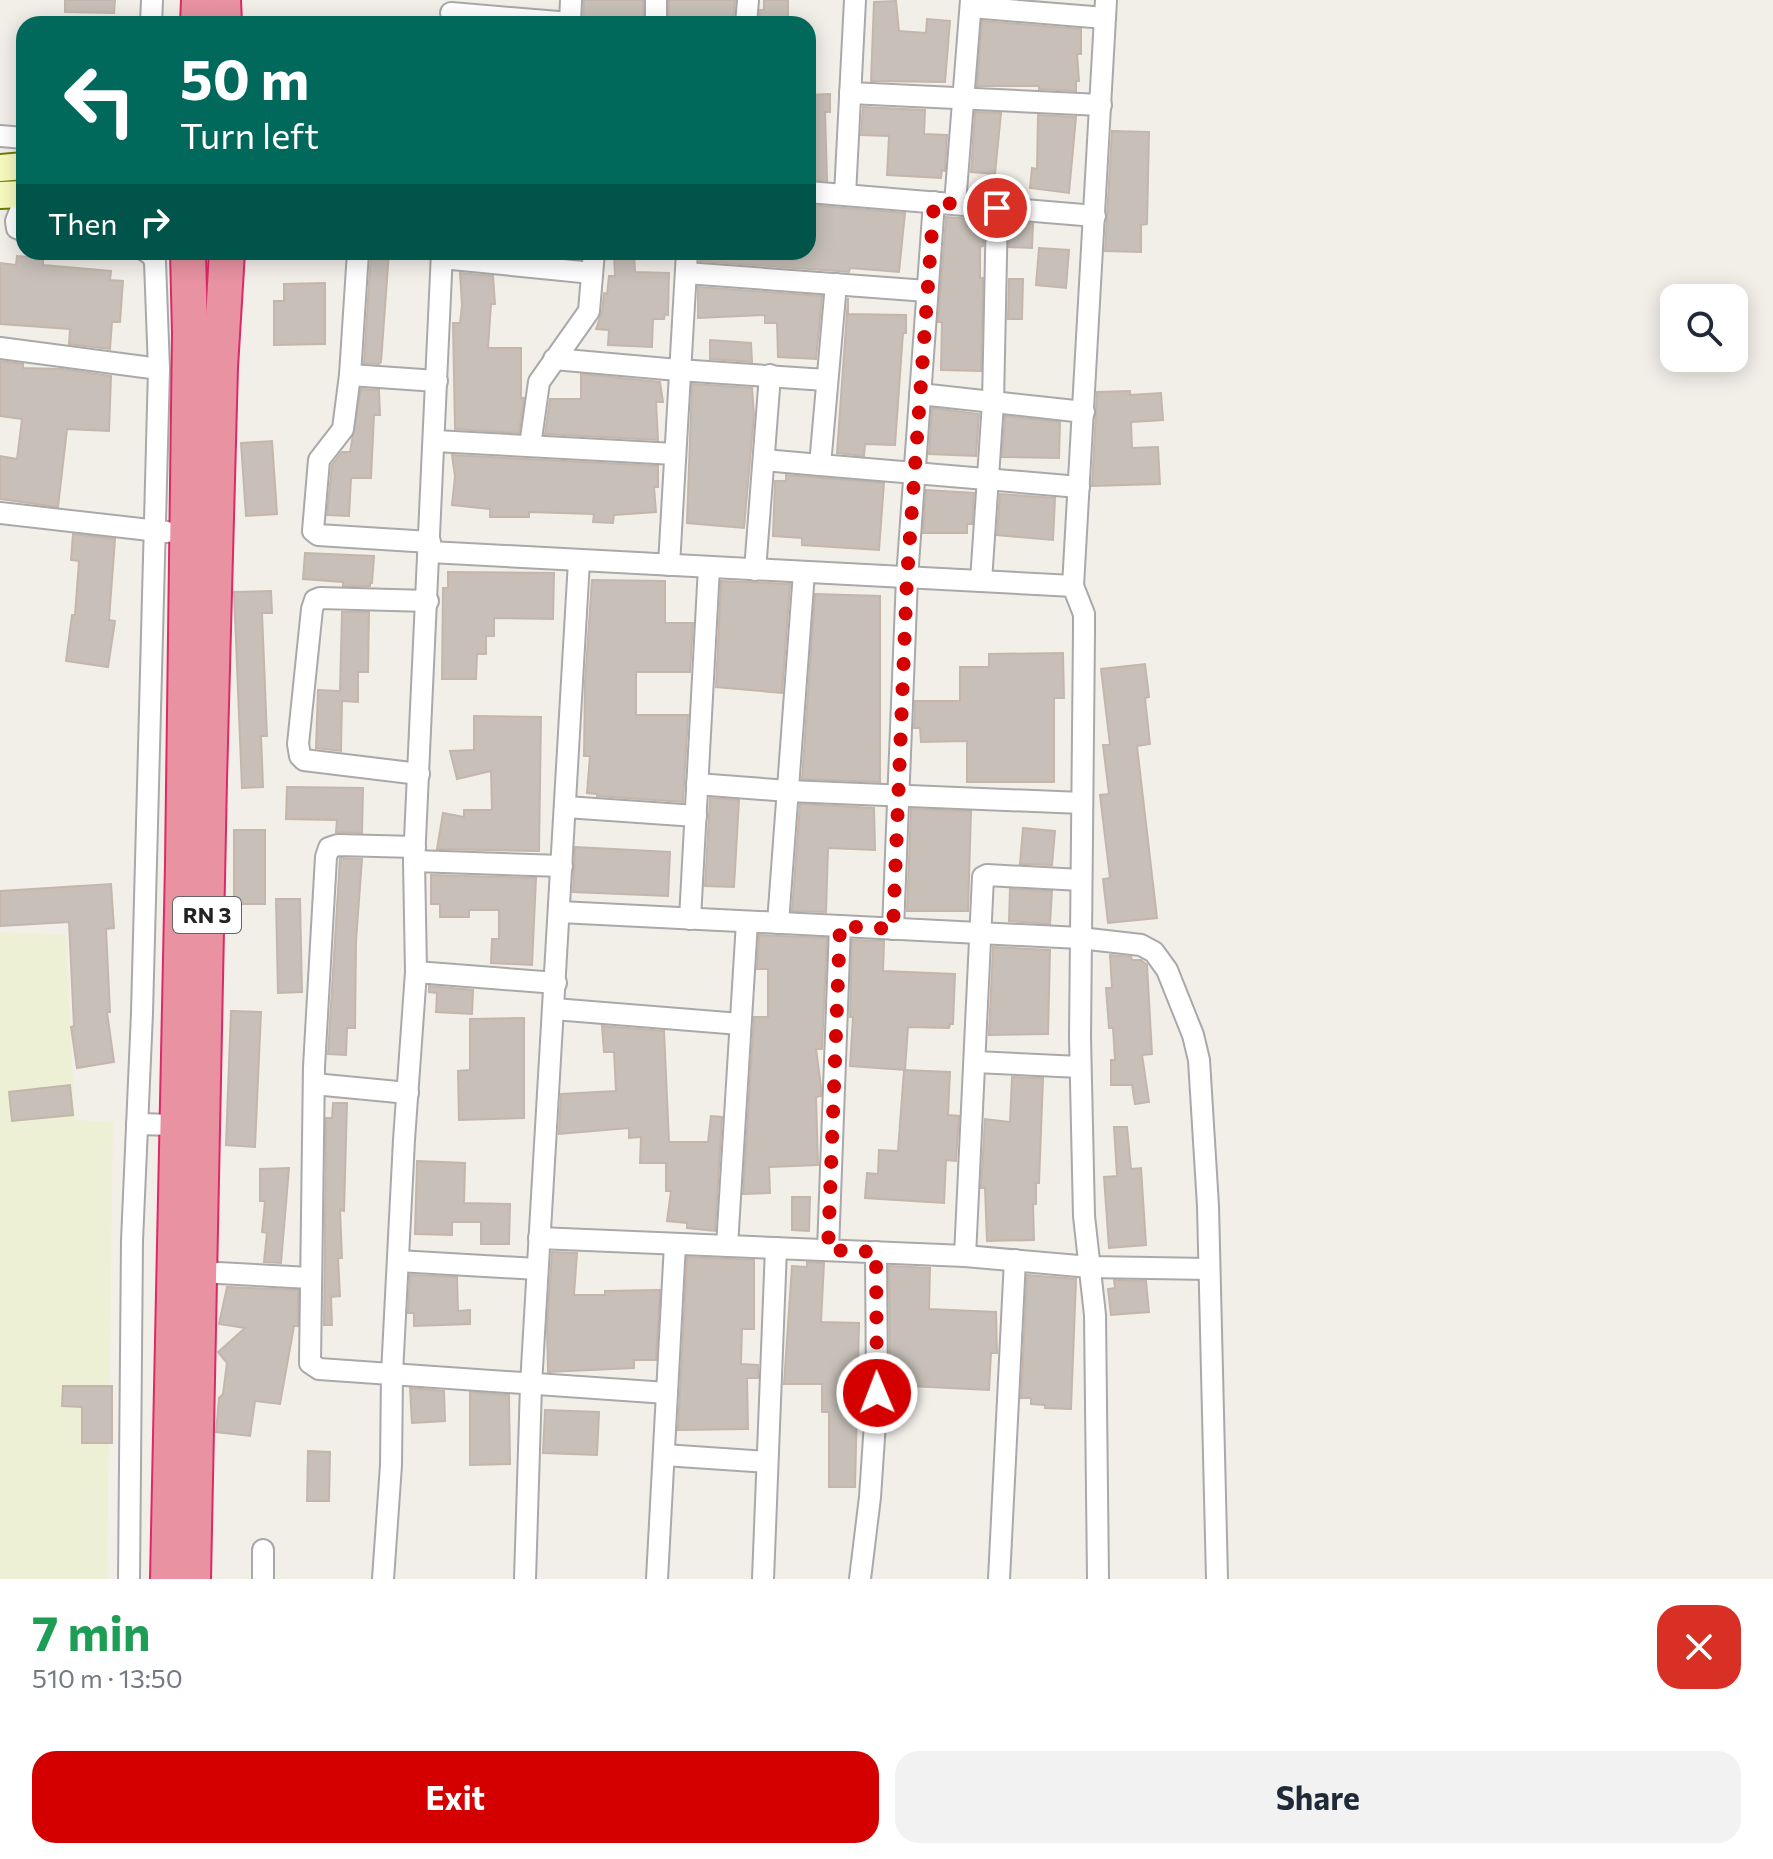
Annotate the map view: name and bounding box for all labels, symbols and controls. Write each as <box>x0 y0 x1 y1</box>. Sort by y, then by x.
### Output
text: 50 m <box>180 43 309 112</box>
icon: left <box>48 48 152 152</box>
text: Turn left <box>180 112 319 156</box>
pin <box>963 174 1031 242</box>
icon: arrive <box>975 186 1019 230</box>
icon: right <box>133 200 177 244</box>
text: Then <box>48 204 117 241</box>
map controls <box>1660 284 1748 372</box>
button: search <box>1660 284 1748 372</box>
road number: RN 3 <box>173 897 241 933</box>
position arrow <box>835 1351 919 1435</box>
text: 7 min <box>32 1602 151 1661</box>
button: close <box>1657 1605 1741 1689</box>
text: 510 m · 13:50 <box>32 1662 183 1693</box>
button: Exit <box>32 1751 879 1843</box>
button: Share <box>895 1751 1741 1843</box>

